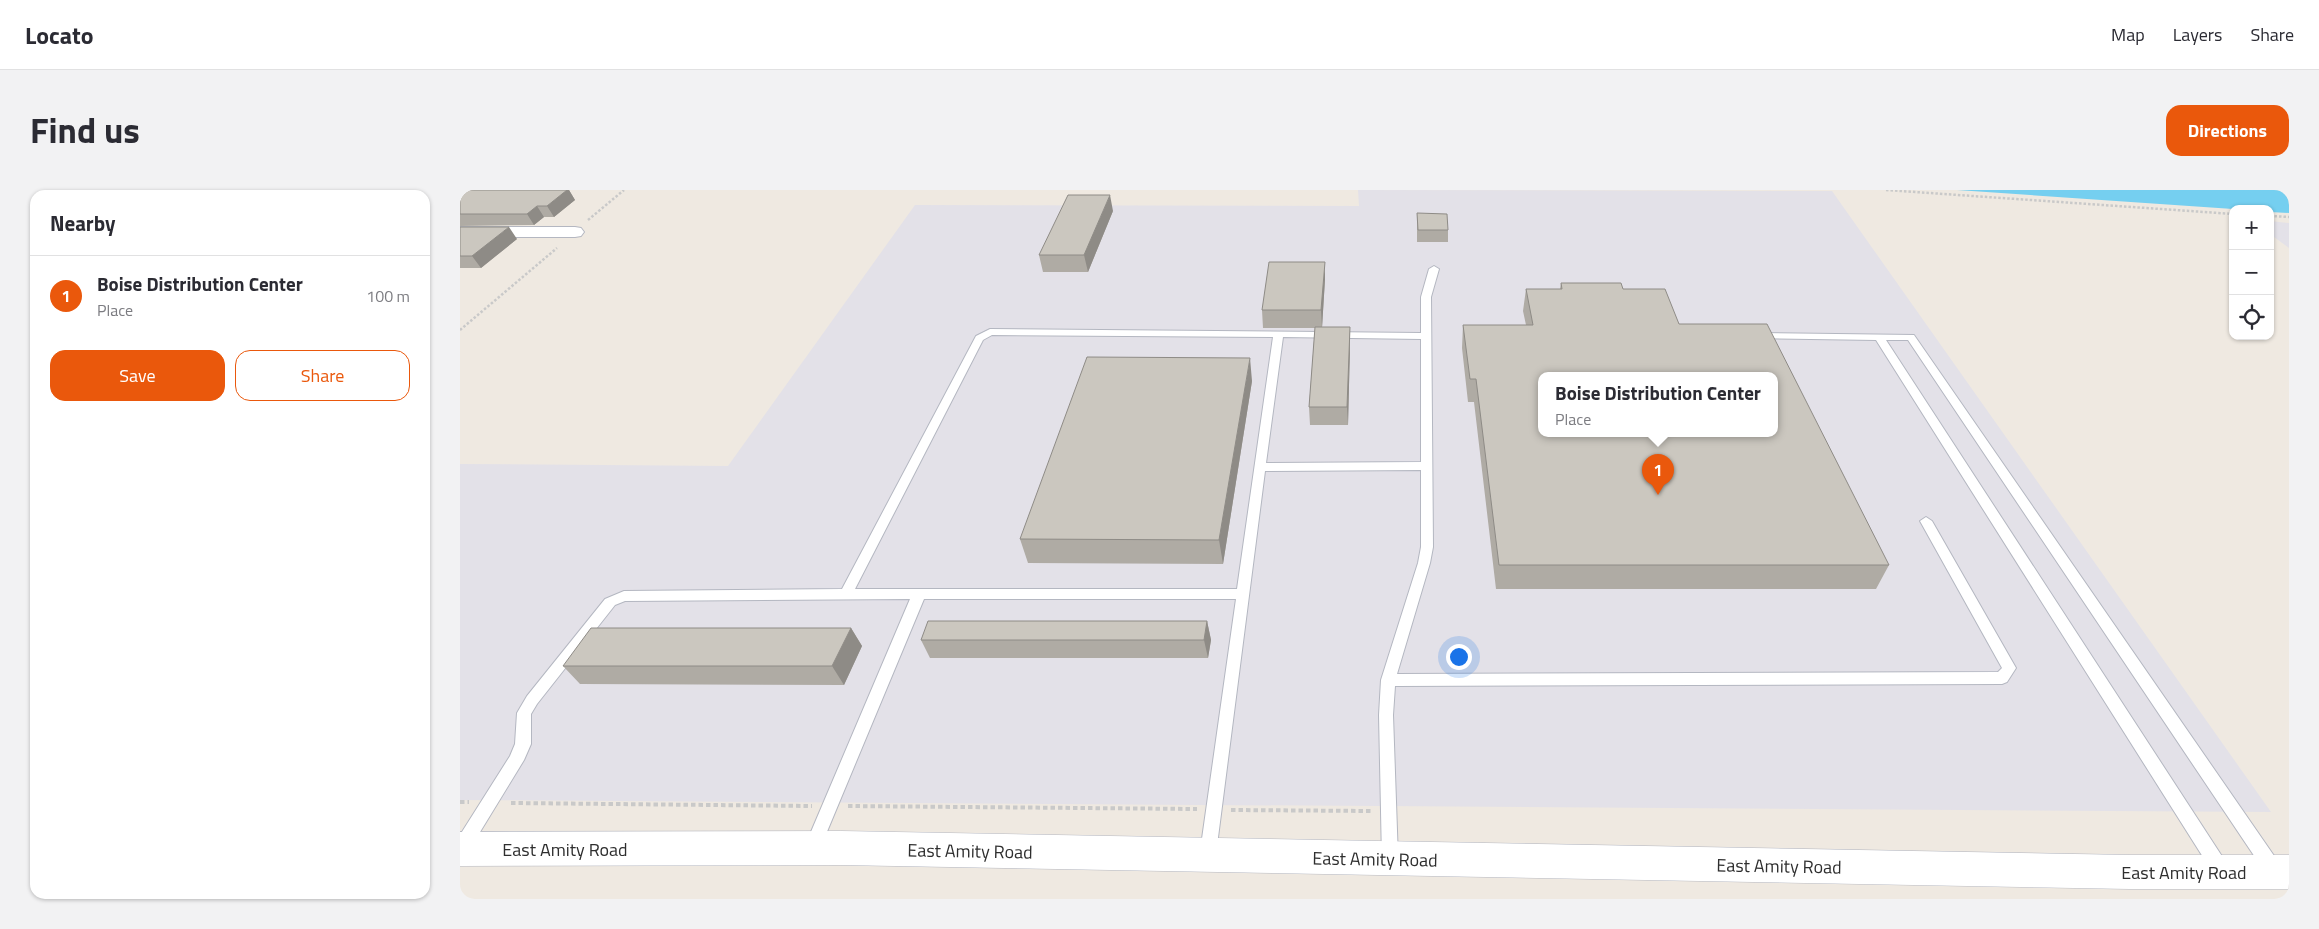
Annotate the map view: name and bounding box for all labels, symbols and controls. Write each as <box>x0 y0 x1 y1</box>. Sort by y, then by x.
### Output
text: Locato <box>25 17 94 53</box>
text: Map <box>2111 21 2145 48</box>
text: Layers <box>2173 21 2222 48</box>
text: Share <box>2250 21 2294 48</box>
text: Find us <box>30 103 140 157</box>
button: Directions <box>2166 105 2289 156</box>
map controls <box>2229 205 2274 340</box>
button: + <box>2229 205 2274 250</box>
text: Nearby <box>50 207 115 239</box>
button: − <box>2229 250 2274 295</box>
text: Boise Distribution Center <box>97 269 303 298</box>
text: 1 <box>62 284 70 308</box>
text: 100 m <box>366 284 410 308</box>
button: locate <box>2229 295 2274 340</box>
text: Place <box>97 298 133 322</box>
button: Save <box>50 350 225 401</box>
button: Share <box>235 350 410 401</box>
popup <box>1538 372 1778 437</box>
text: Boise Distribution Center <box>1555 378 1761 407</box>
text: Place <box>1555 407 1591 431</box>
pin: 1 <box>1642 454 1674 495</box>
your location <box>1446 644 1472 670</box>
street label: East Amity Road <box>502 836 628 863</box>
street label: East Amity Road <box>907 836 1033 866</box>
street label: East Amity Road <box>1312 844 1438 874</box>
street label: East Amity Road <box>1716 851 1842 881</box>
street label: East Amity Road <box>2121 859 2247 886</box>

